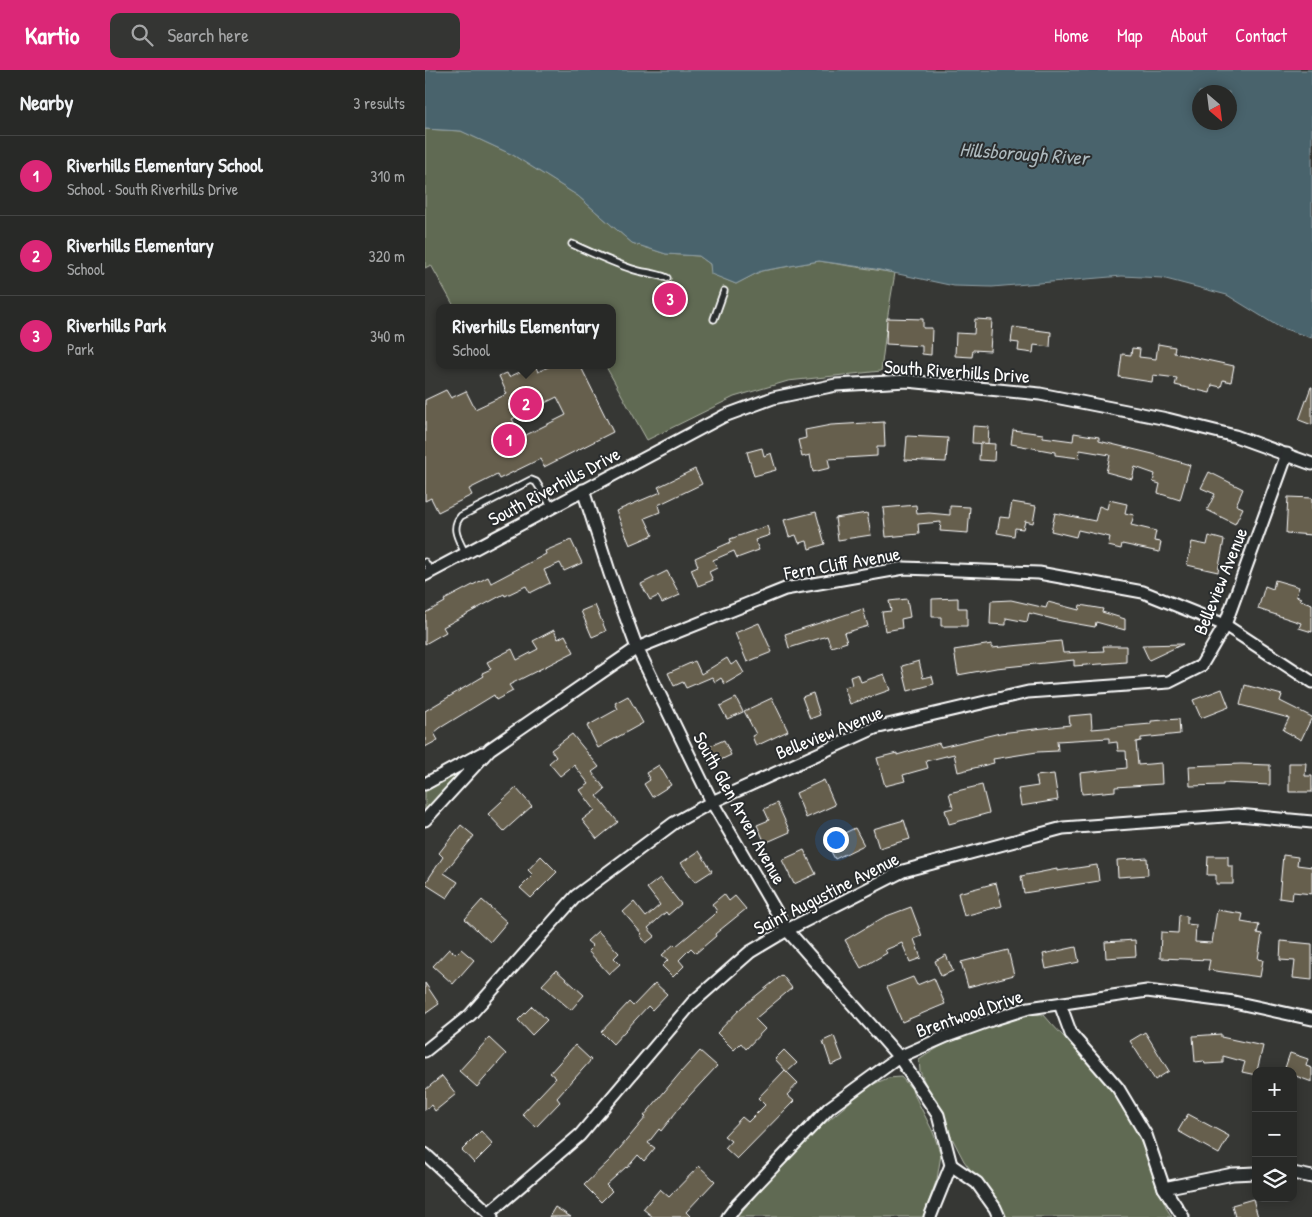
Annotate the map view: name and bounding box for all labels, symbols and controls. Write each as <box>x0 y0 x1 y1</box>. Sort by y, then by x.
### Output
search box <box>110 13 460 58</box>
text: Kartio <box>25 19 80 51</box>
icon: search <box>128 21 156 49</box>
text: Search here <box>168 22 249 48</box>
text: Home <box>1054 23 1089 48</box>
text: Map <box>1117 23 1142 48</box>
text: About <box>1170 23 1207 48</box>
text: Contact <box>1235 23 1287 48</box>
north arrow <box>1192 85 1237 130</box>
text: Nearby <box>20 88 73 117</box>
text: 3 results <box>353 92 405 114</box>
water label: Hillsborough River <box>958 135 1092 172</box>
text: Riverhills Elementary School <box>67 152 263 178</box>
text: 1 <box>33 165 39 187</box>
text: 310 m <box>370 165 405 187</box>
text: School · South Riverhills Drive <box>67 178 238 200</box>
text: Riverhills Elementary <box>67 232 214 258</box>
text: 2 <box>32 245 40 267</box>
text: 320 m <box>369 245 405 267</box>
text: School <box>67 258 104 280</box>
pin: 3 <box>654 280 686 318</box>
popup <box>436 304 616 369</box>
text: Riverhills Park <box>67 312 166 338</box>
text: Riverhills Elementary <box>453 313 599 339</box>
text: 3 <box>32 325 40 347</box>
text: 340 m <box>370 325 405 347</box>
text: Park <box>67 338 94 360</box>
text: School <box>453 339 490 361</box>
street label: South Riverhills Drive <box>883 353 1031 389</box>
pin: 2 <box>510 385 542 423</box>
pin: 1 <box>493 421 525 459</box>
street label: South Riverhills Drive <box>483 440 625 532</box>
street label: Belleview Avenue <box>1187 523 1254 639</box>
street label: Fern Cliff Avenue <box>781 540 902 586</box>
street label: Belleview Avenue <box>771 698 887 765</box>
street label: South Glen Arven Avenue <box>687 727 793 889</box>
your location <box>823 827 849 853</box>
street label: Saint Augustine Avenue <box>749 845 903 941</box>
street label: Brentwood Drive <box>912 982 1026 1043</box>
map controls <box>1252 1067 1297 1202</box>
button: + <box>1252 1067 1297 1112</box>
button: − <box>1252 1112 1297 1157</box>
button: layers <box>1252 1157 1297 1202</box>

